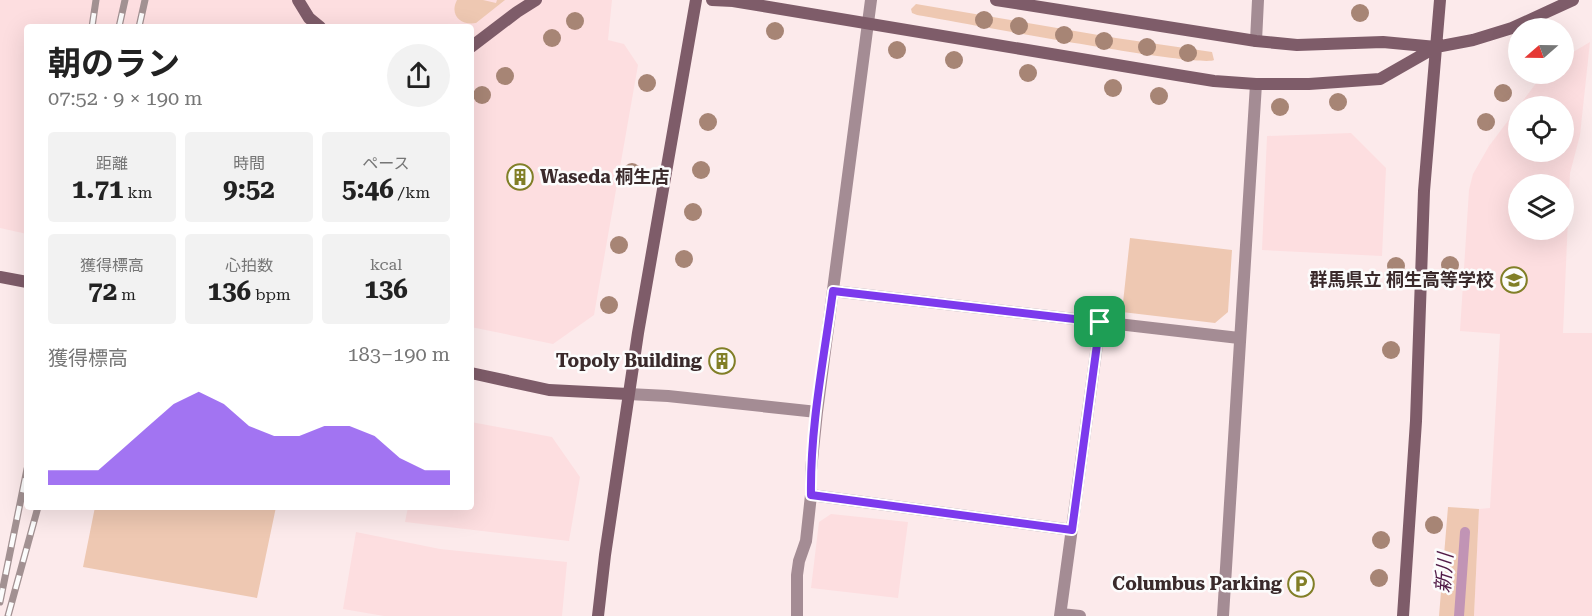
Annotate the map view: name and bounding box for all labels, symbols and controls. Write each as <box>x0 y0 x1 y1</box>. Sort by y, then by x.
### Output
north arrow <box>1508 18 1574 84</box>
map controls <box>1508 18 1574 240</box>
text: 朝のラン <box>48 44 180 83</box>
button: share <box>387 44 450 107</box>
text: 07:52 · 9 × 190 m <box>48 86 203 110</box>
button: locate <box>1508 96 1574 162</box>
text: 距離 <box>96 154 128 173</box>
text: 時間 <box>233 154 265 173</box>
text: ペース <box>362 154 410 173</box>
building icon: Waseda 桐生店 <box>505 162 535 192</box>
place label: Waseda 桐生店 <box>540 166 669 187</box>
text: 1.71 <box>72 174 124 204</box>
text: 9:52 <box>223 174 275 204</box>
text: 5:46 <box>342 174 394 204</box>
button: layers <box>1508 174 1574 240</box>
text: km <box>124 183 152 202</box>
text: /km <box>394 183 430 202</box>
text: kcal <box>370 255 402 274</box>
text: 獲得標高 <box>80 256 144 275</box>
text: 心拍数 <box>225 256 273 275</box>
school or university icon: 群馬県立 桐生高等学校 <box>1499 265 1529 295</box>
place label: 群馬県立 桐生高等学校 <box>1309 269 1494 290</box>
text: 136 <box>364 274 408 304</box>
text: 72 <box>88 276 117 306</box>
text: 136 <box>207 276 251 306</box>
text: m <box>117 285 136 304</box>
text: bpm <box>251 285 291 304</box>
pin <box>1074 296 1125 347</box>
icon: arrive <box>1083 305 1116 338</box>
text: 183–190 m <box>347 342 450 366</box>
text: 獲得標高 <box>48 346 128 370</box>
building icon: Topoly Building <box>707 346 737 376</box>
place label: Topoly Building <box>556 350 703 371</box>
water label: 新川 <box>1431 550 1458 594</box>
parking icon: Columbus Parking <box>1286 569 1316 599</box>
place label: Columbus Parking <box>1112 573 1283 594</box>

